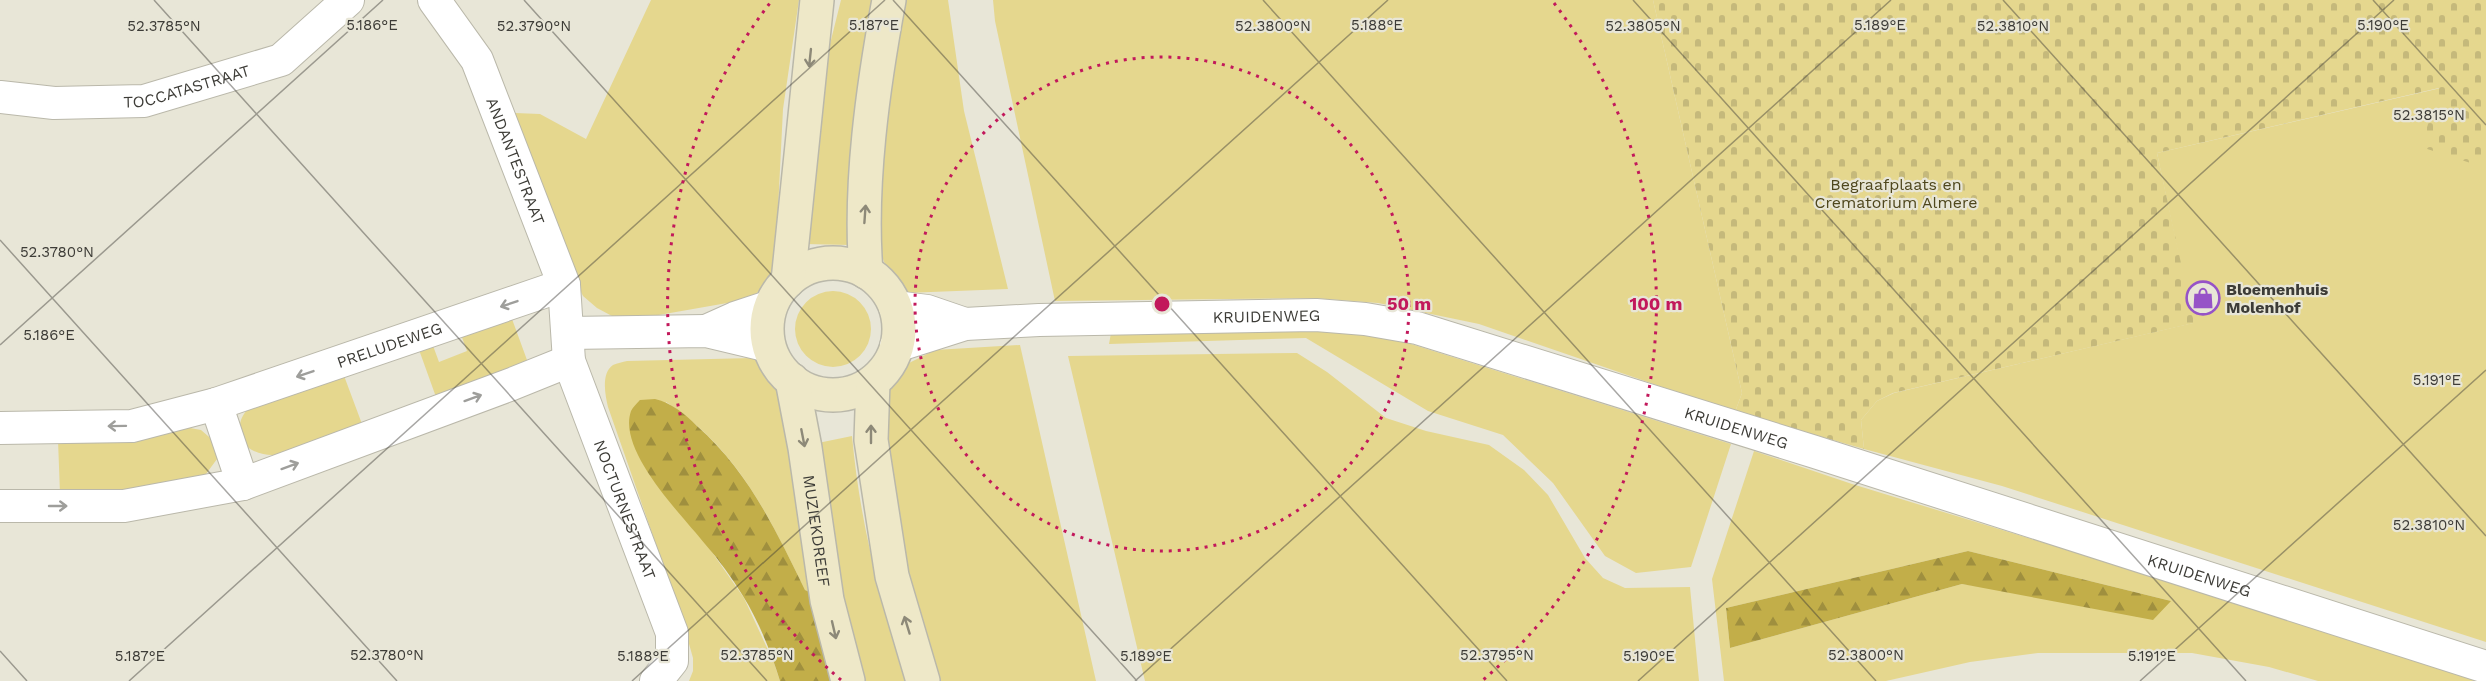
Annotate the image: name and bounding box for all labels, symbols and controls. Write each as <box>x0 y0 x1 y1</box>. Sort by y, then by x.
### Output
text: 5.186°E <box>346 16 398 34</box>
text: 5.187°E <box>849 16 899 34</box>
text: 5.188°E <box>1351 16 1403 34</box>
text: 5.189°E <box>1854 16 1906 34</box>
text: 5.190°E <box>2357 16 2409 34</box>
text: 52.3785°N <box>127 17 201 35</box>
text: 52.3790°N <box>497 17 571 35</box>
text: 52.3800°N <box>1235 17 1311 35</box>
text: 52.3805°N <box>1605 17 1681 35</box>
text: 52.3810°N <box>1977 17 2049 35</box>
one-way arrow <box>804 48 815 67</box>
street label: TOCCATASTRAAT <box>123 60 252 111</box>
street label: ANDANTESTRAAT <box>483 94 549 228</box>
text: 52.3815°N <box>2393 106 2465 124</box>
park label: Begraafplaats en Crematorium Almere <box>1815 175 1977 212</box>
one-way arrow <box>859 204 870 224</box>
text: 52.3780°N <box>20 243 94 261</box>
shop icon: Bloemenhuis Molenhof <box>2185 280 2221 316</box>
place label: Bloemenhuis Molenhof <box>2226 280 2329 317</box>
text: 50 m <box>1387 293 1431 314</box>
text: 100 m <box>1629 293 1683 314</box>
centre of rings <box>1152 294 1172 314</box>
one-way arrow <box>500 299 519 310</box>
street label: KRUIDENWEG <box>1212 305 1320 326</box>
street label: PRELUDEWEG <box>334 318 444 372</box>
text: 5.186°E <box>23 326 75 344</box>
one-way arrow <box>296 369 314 380</box>
text: 5.191°E <box>2413 371 2461 389</box>
one-way arrow <box>463 392 482 403</box>
street label: KRUIDENWEG <box>1682 402 1791 453</box>
one-way arrow <box>108 420 128 432</box>
one-way arrow <box>866 424 877 444</box>
one-way arrow <box>798 427 809 447</box>
street label: NOCTURNESTRAAT <box>590 437 660 582</box>
one-way arrow <box>280 460 299 471</box>
street label: MUZIEKDREEF <box>800 474 835 588</box>
one-way arrow <box>48 500 68 512</box>
text: 52.3810°N <box>2393 516 2465 534</box>
street label: KRUIDENWEG <box>2145 550 2254 601</box>
one-way arrow <box>901 616 912 635</box>
one-way arrow <box>829 620 841 639</box>
text: 52.3780°N <box>350 646 424 664</box>
text: 52.3785°N <box>720 646 794 664</box>
text: 52.3795°N <box>1460 646 1534 664</box>
text: 52.3800°N <box>1828 646 1904 664</box>
text: 5.187°E <box>115 647 165 665</box>
text: 5.188°E <box>617 647 669 665</box>
text: 5.189°E <box>1120 647 1172 665</box>
text: 5.190°E <box>1623 647 1675 665</box>
text: 5.191°E <box>2128 647 2176 665</box>

